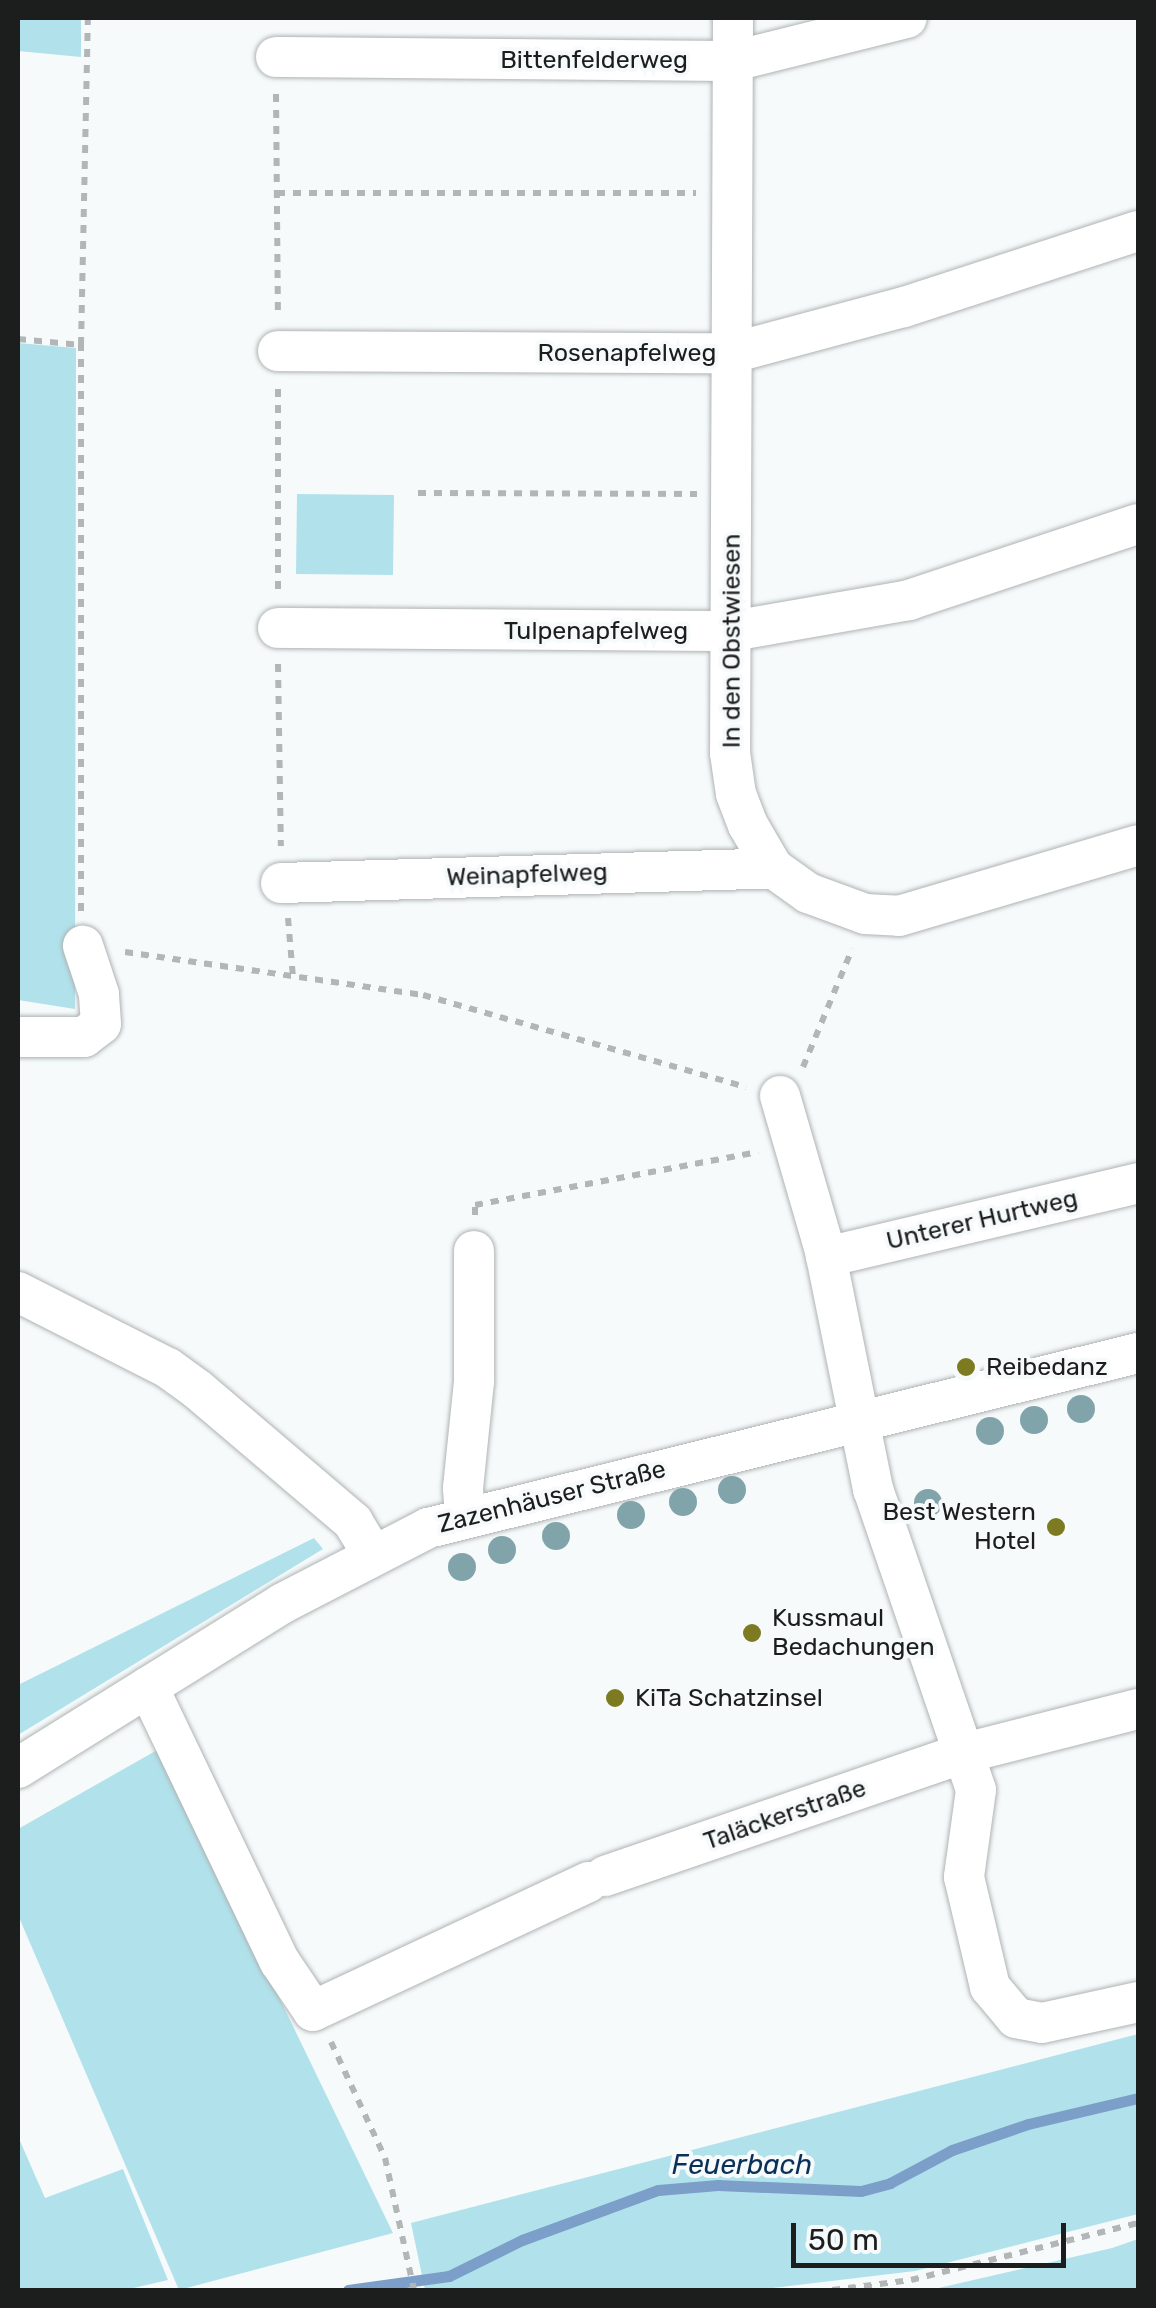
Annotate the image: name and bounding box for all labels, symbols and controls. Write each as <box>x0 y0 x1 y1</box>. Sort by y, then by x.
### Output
street label: Bittenfelderweg <box>500 45 688 75</box>
street label: Rosenapfelweg <box>537 338 717 368</box>
street label: In den Obstwiesen <box>717 534 747 748</box>
street label: Tulpenapfelweg <box>504 616 688 646</box>
street label: Weinapfelweg <box>446 857 608 893</box>
street label: Unterer Hurtweg <box>883 1183 1081 1257</box>
place label: Reibedanz <box>986 1352 1108 1382</box>
marker: Reibedanz <box>955 1356 977 1378</box>
street label: Zazenhäuser Straße <box>435 1454 669 1540</box>
place label: Best Western Hotel <box>882 1498 1036 1557</box>
marker: Best Western Hotel <box>1045 1516 1067 1538</box>
place label: Kussmaul Bedachungen <box>772 1604 935 1663</box>
marker: Kussmaul Bedachungen <box>741 1622 763 1644</box>
place label: KiTa Schatzinsel <box>635 1683 823 1713</box>
marker: KiTa Schatzinsel <box>604 1687 626 1709</box>
street label: Taläckerstraße <box>700 1773 870 1857</box>
water label: Feuerbach <box>672 2148 812 2182</box>
scale bar <box>796 2203 1071 2265</box>
text: 50 m <box>808 2222 879 2258</box>

